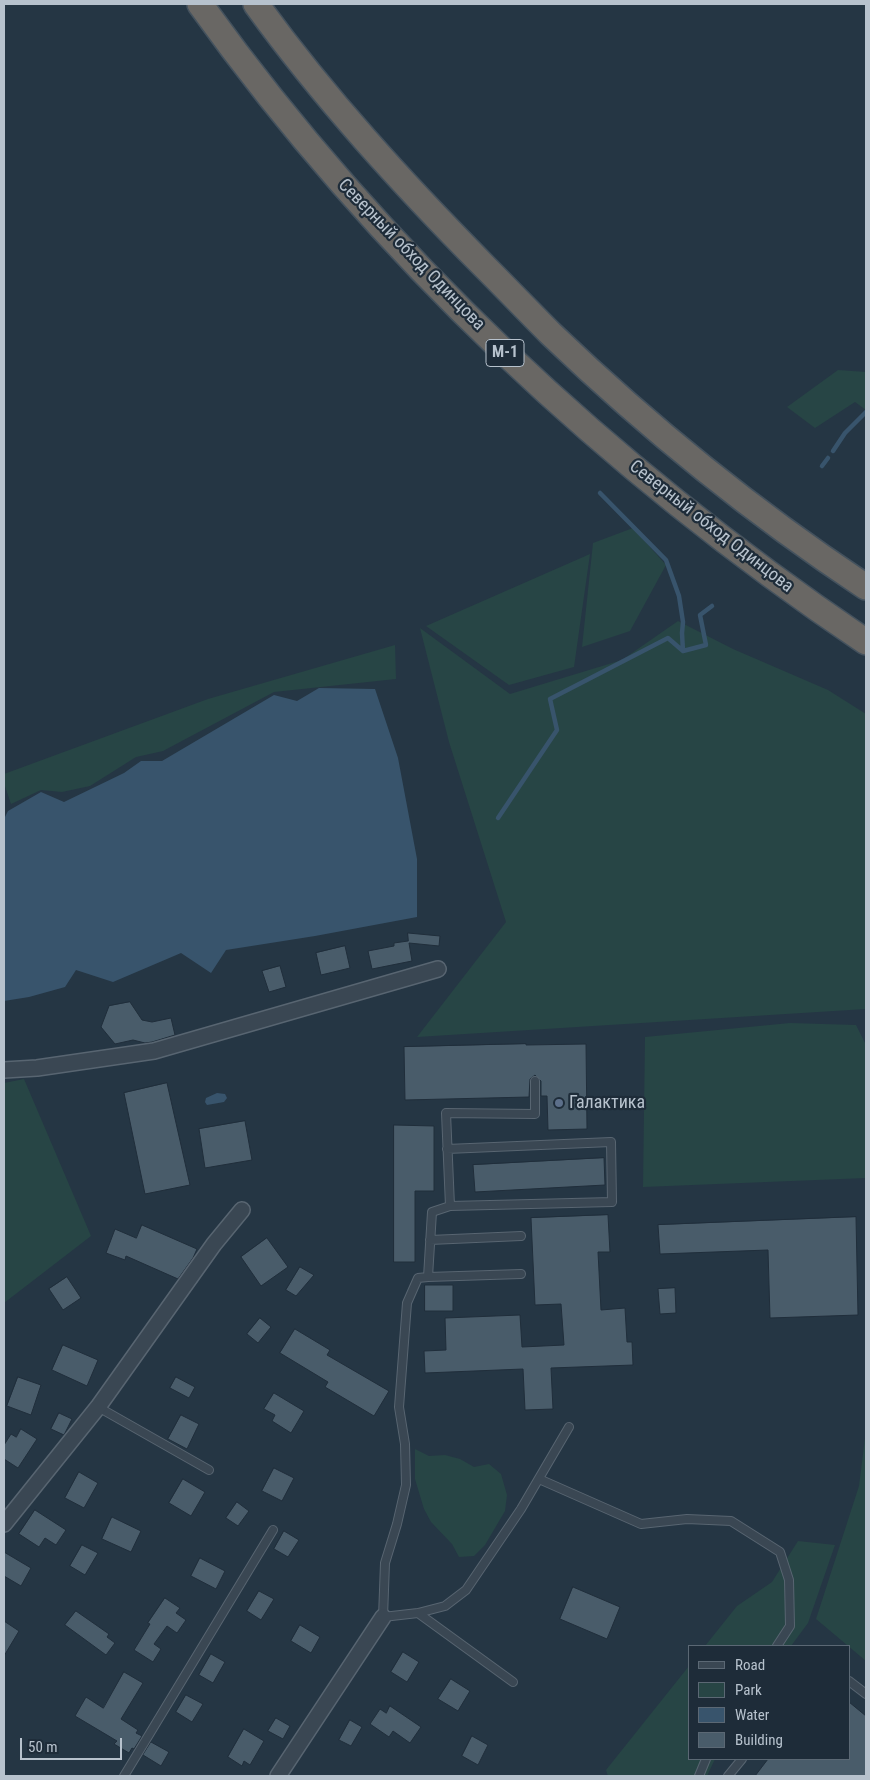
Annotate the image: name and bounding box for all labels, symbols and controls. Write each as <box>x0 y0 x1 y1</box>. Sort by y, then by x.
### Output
street label: Северный обход Одинцова <box>333 175 489 335</box>
road number: М-1 <box>486 339 524 366</box>
street label: Северный обход Одинцова <box>625 456 797 598</box>
place label: Галактика <box>569 1092 645 1114</box>
marker: Галактика <box>553 1097 565 1109</box>
legend <box>688 1645 850 1760</box>
text: Road <box>735 1656 765 1674</box>
text: Park <box>735 1681 762 1699</box>
text: Water <box>735 1706 769 1724</box>
scale bar <box>22 1728 125 1760</box>
text: Building <box>735 1731 783 1749</box>
text: 50 m <box>28 1738 58 1756</box>

